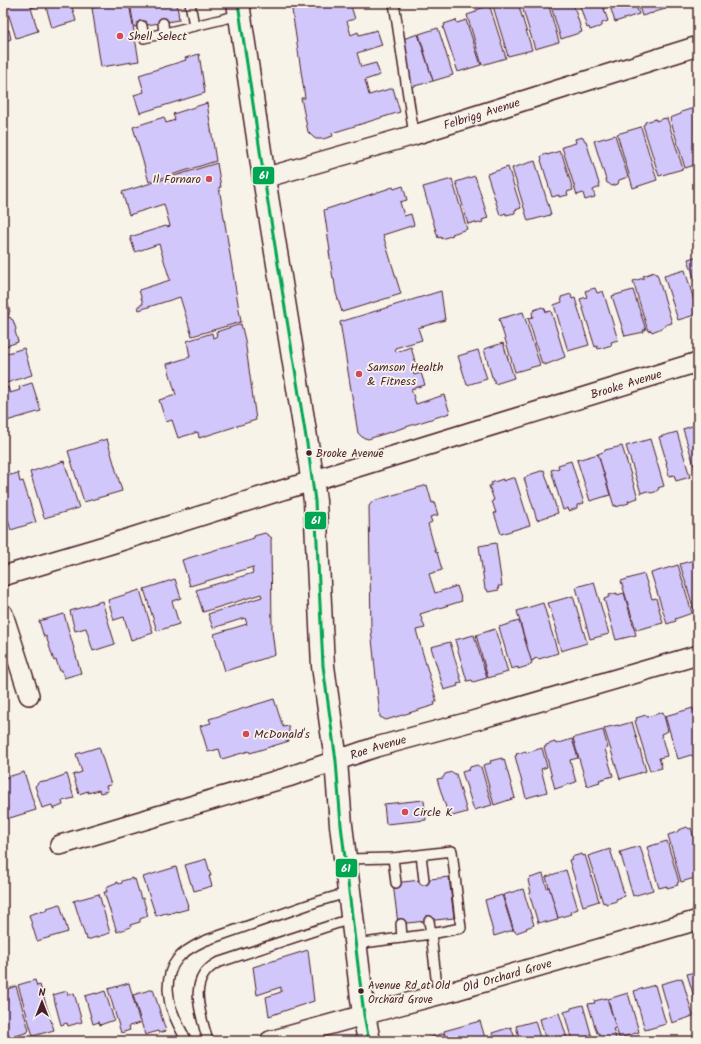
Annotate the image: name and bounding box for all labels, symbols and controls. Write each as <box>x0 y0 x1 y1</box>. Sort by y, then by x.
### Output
place label: Shell Select <box>128 27 187 46</box>
marker: Shell Select <box>115 31 125 41</box>
street label: Felbrigg Avenue <box>441 93 523 135</box>
line badge: 61 <box>252 166 275 185</box>
text: 61 <box>259 167 269 185</box>
place label: Il Fornaro <box>152 170 201 189</box>
marker: Il Fornaro <box>204 174 214 184</box>
place label: Samson Health & Fitness <box>367 358 443 391</box>
street label: Brooke Avenue <box>588 365 665 405</box>
marker: Samson Health & Fitness <box>354 369 364 379</box>
place label: Brooke Avenue <box>316 445 384 463</box>
marker: Brooke Avenue <box>304 448 314 458</box>
line badge: 61 <box>304 511 327 530</box>
text: 61 <box>311 512 321 530</box>
place label: McDonald's <box>254 725 310 744</box>
marker: McDonald's <box>241 729 251 739</box>
street label: Roe Avenue <box>348 730 409 765</box>
place label: Circle K <box>413 803 454 822</box>
marker: Circle K <box>400 807 410 817</box>
line badge: 61 <box>335 858 358 878</box>
text: 61 <box>341 860 351 878</box>
street label: Old Orchard Grove <box>460 954 555 998</box>
place label: Avenue Rd at Old Orchard Grove <box>368 977 450 1009</box>
north arrow <box>22 982 62 1022</box>
text: N <box>39 984 46 1002</box>
marker: Avenue Rd at Old Orchard Grove <box>356 986 366 996</box>

